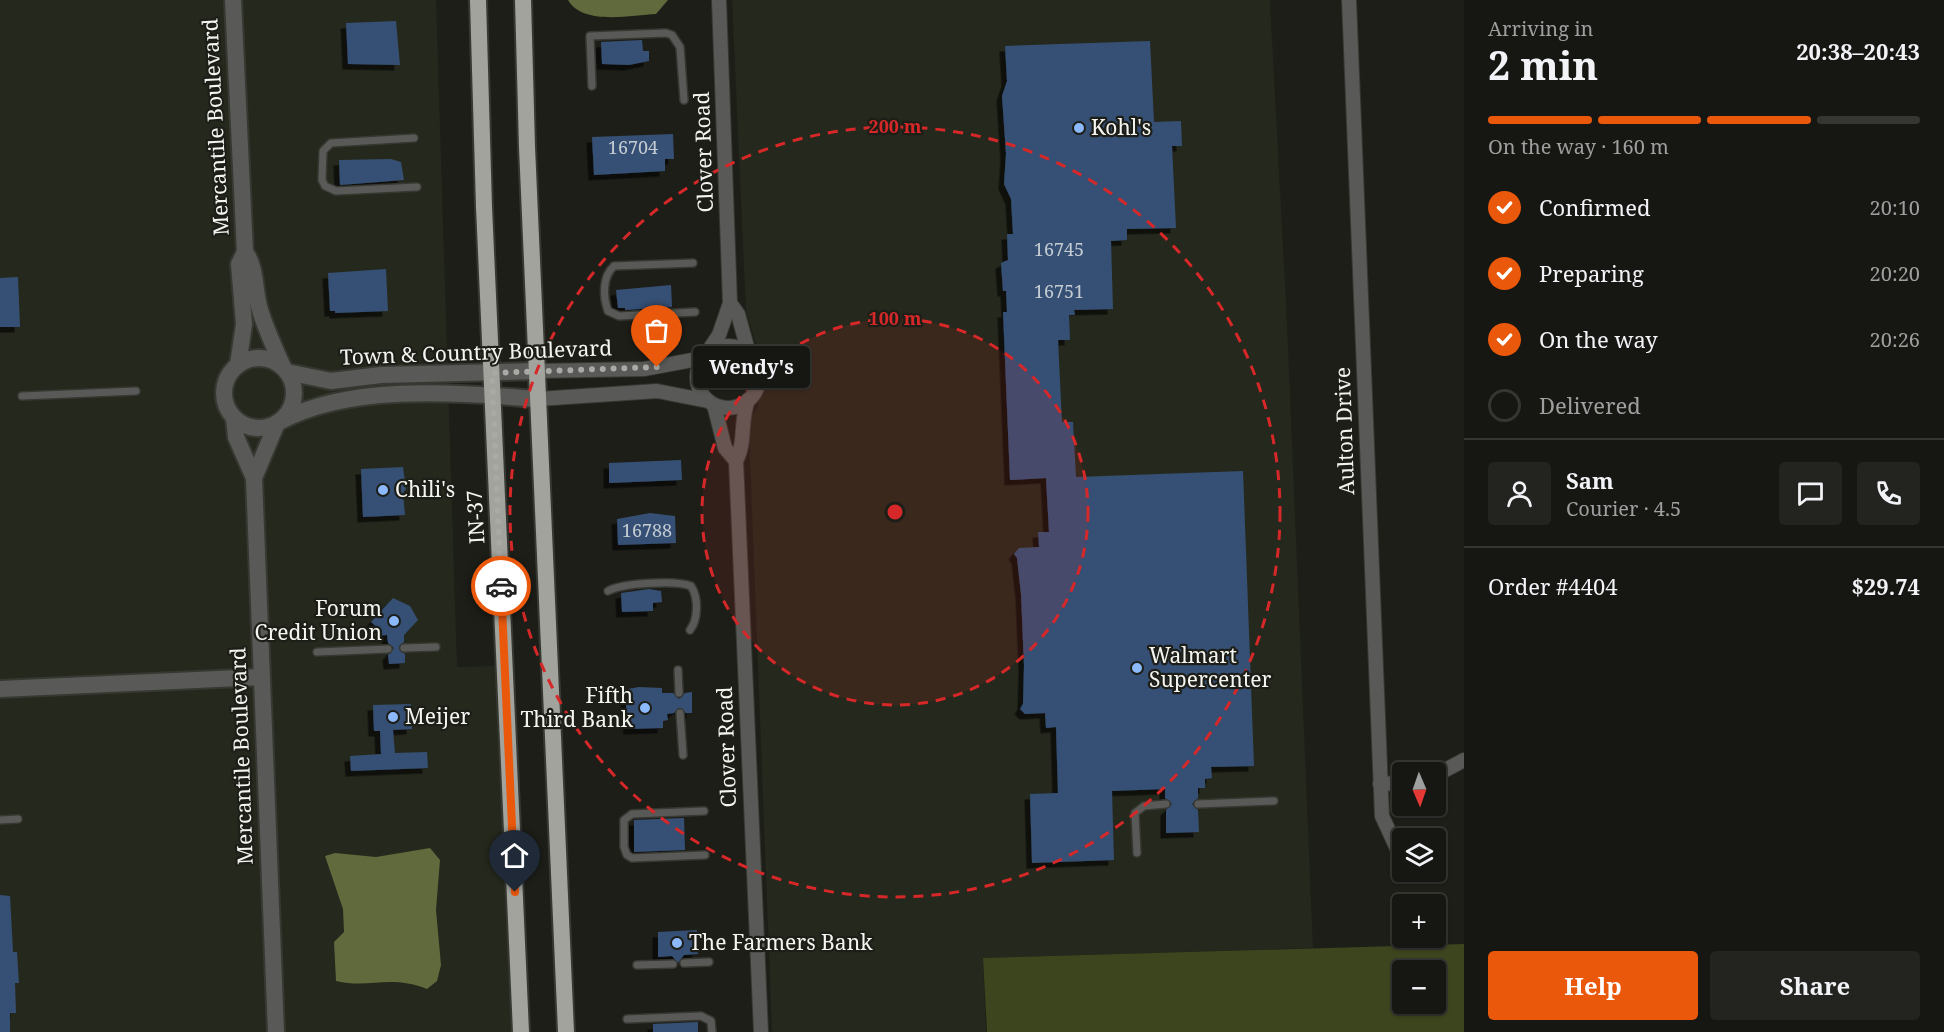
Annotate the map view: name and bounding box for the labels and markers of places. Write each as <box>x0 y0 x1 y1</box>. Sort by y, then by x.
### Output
place label: Kohl's <box>1091 113 1151 141</box>
marker: Kohl's <box>1072 121 1086 135</box>
pin <box>631 305 682 367</box>
callout: Wendy's <box>693 346 810 388</box>
place label: Chili's <box>395 475 455 503</box>
marker: Chili's <box>376 483 390 497</box>
centre of rings <box>885 502 905 522</box>
place label: Forum Credit Union <box>255 594 382 646</box>
marker: Forum Credit Union <box>387 614 401 628</box>
place label: Walmart Supercenter <box>1149 641 1272 693</box>
marker: Walmart Supercenter <box>1130 661 1144 675</box>
place label: Fifth Third Bank <box>520 681 634 733</box>
marker: Fifth Third Bank <box>638 701 652 715</box>
place label: Meijer <box>405 702 470 730</box>
marker: Meijer <box>386 710 400 724</box>
pin <box>489 830 540 892</box>
place label: The Farmers Bank <box>689 928 873 956</box>
marker: The Farmers Bank <box>670 936 684 950</box>

